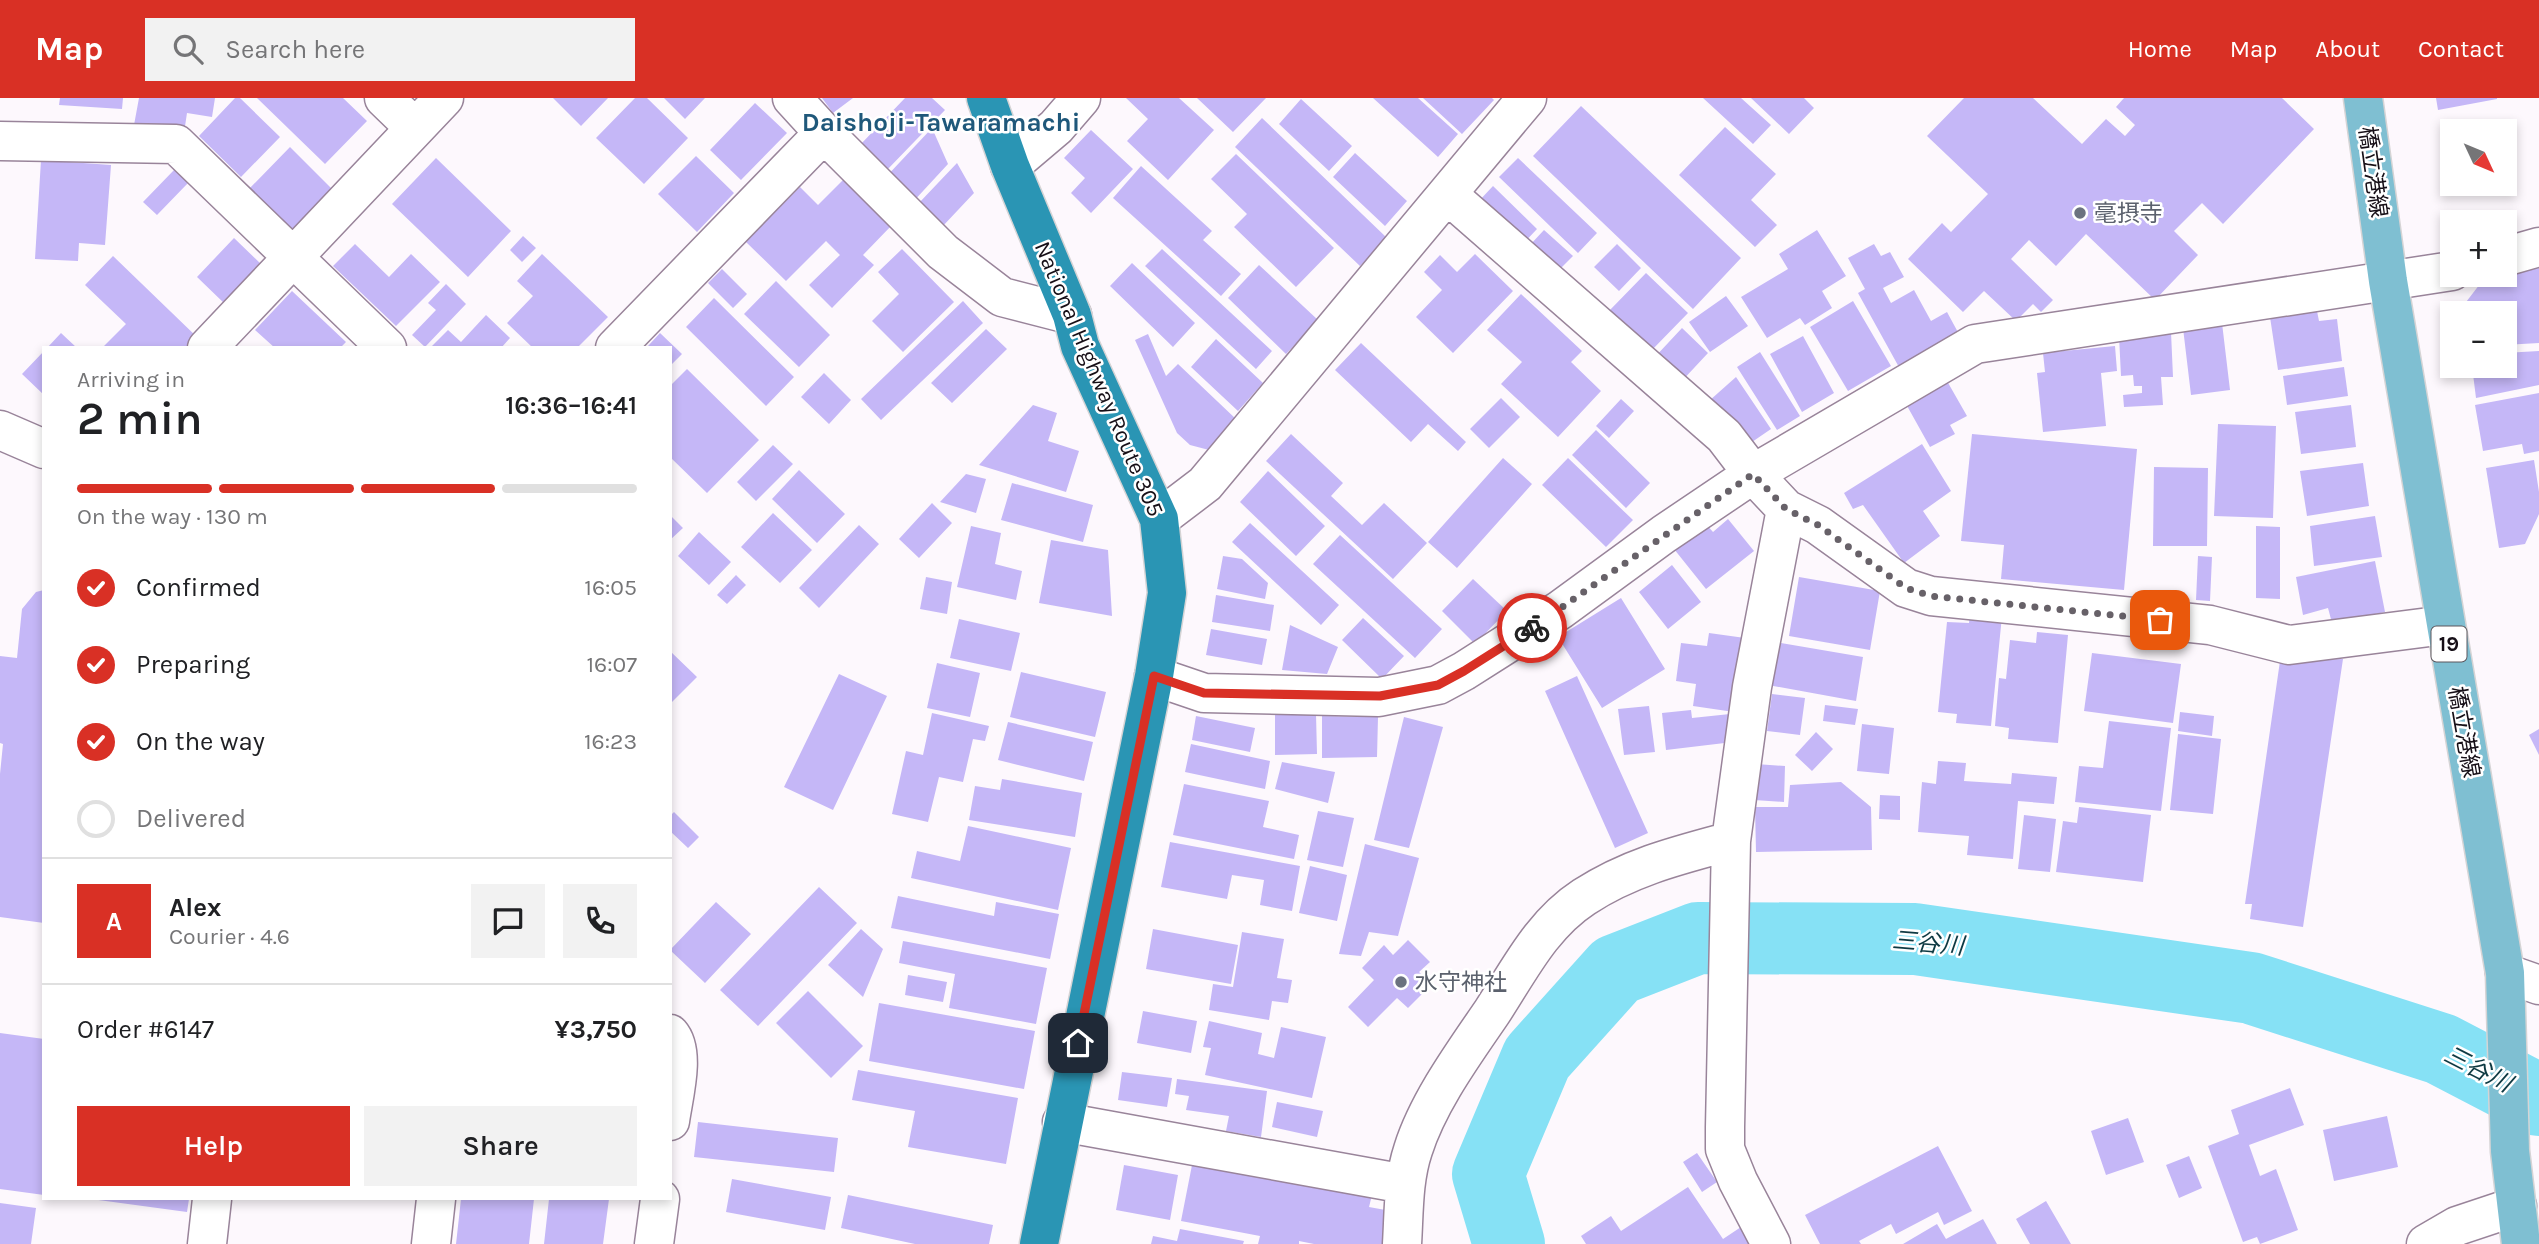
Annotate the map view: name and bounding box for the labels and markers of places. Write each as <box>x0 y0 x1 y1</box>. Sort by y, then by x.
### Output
place label: 毫摂寺 <box>2094 200 2163 227</box>
marker: 毫摂寺 <box>2072 205 2088 221</box>
pin <box>2130 590 2190 650</box>
place label: 水守神社 <box>1415 969 1507 996</box>
marker: 水守神社 <box>1393 974 1409 990</box>
pin <box>1048 1013 1108 1073</box>

